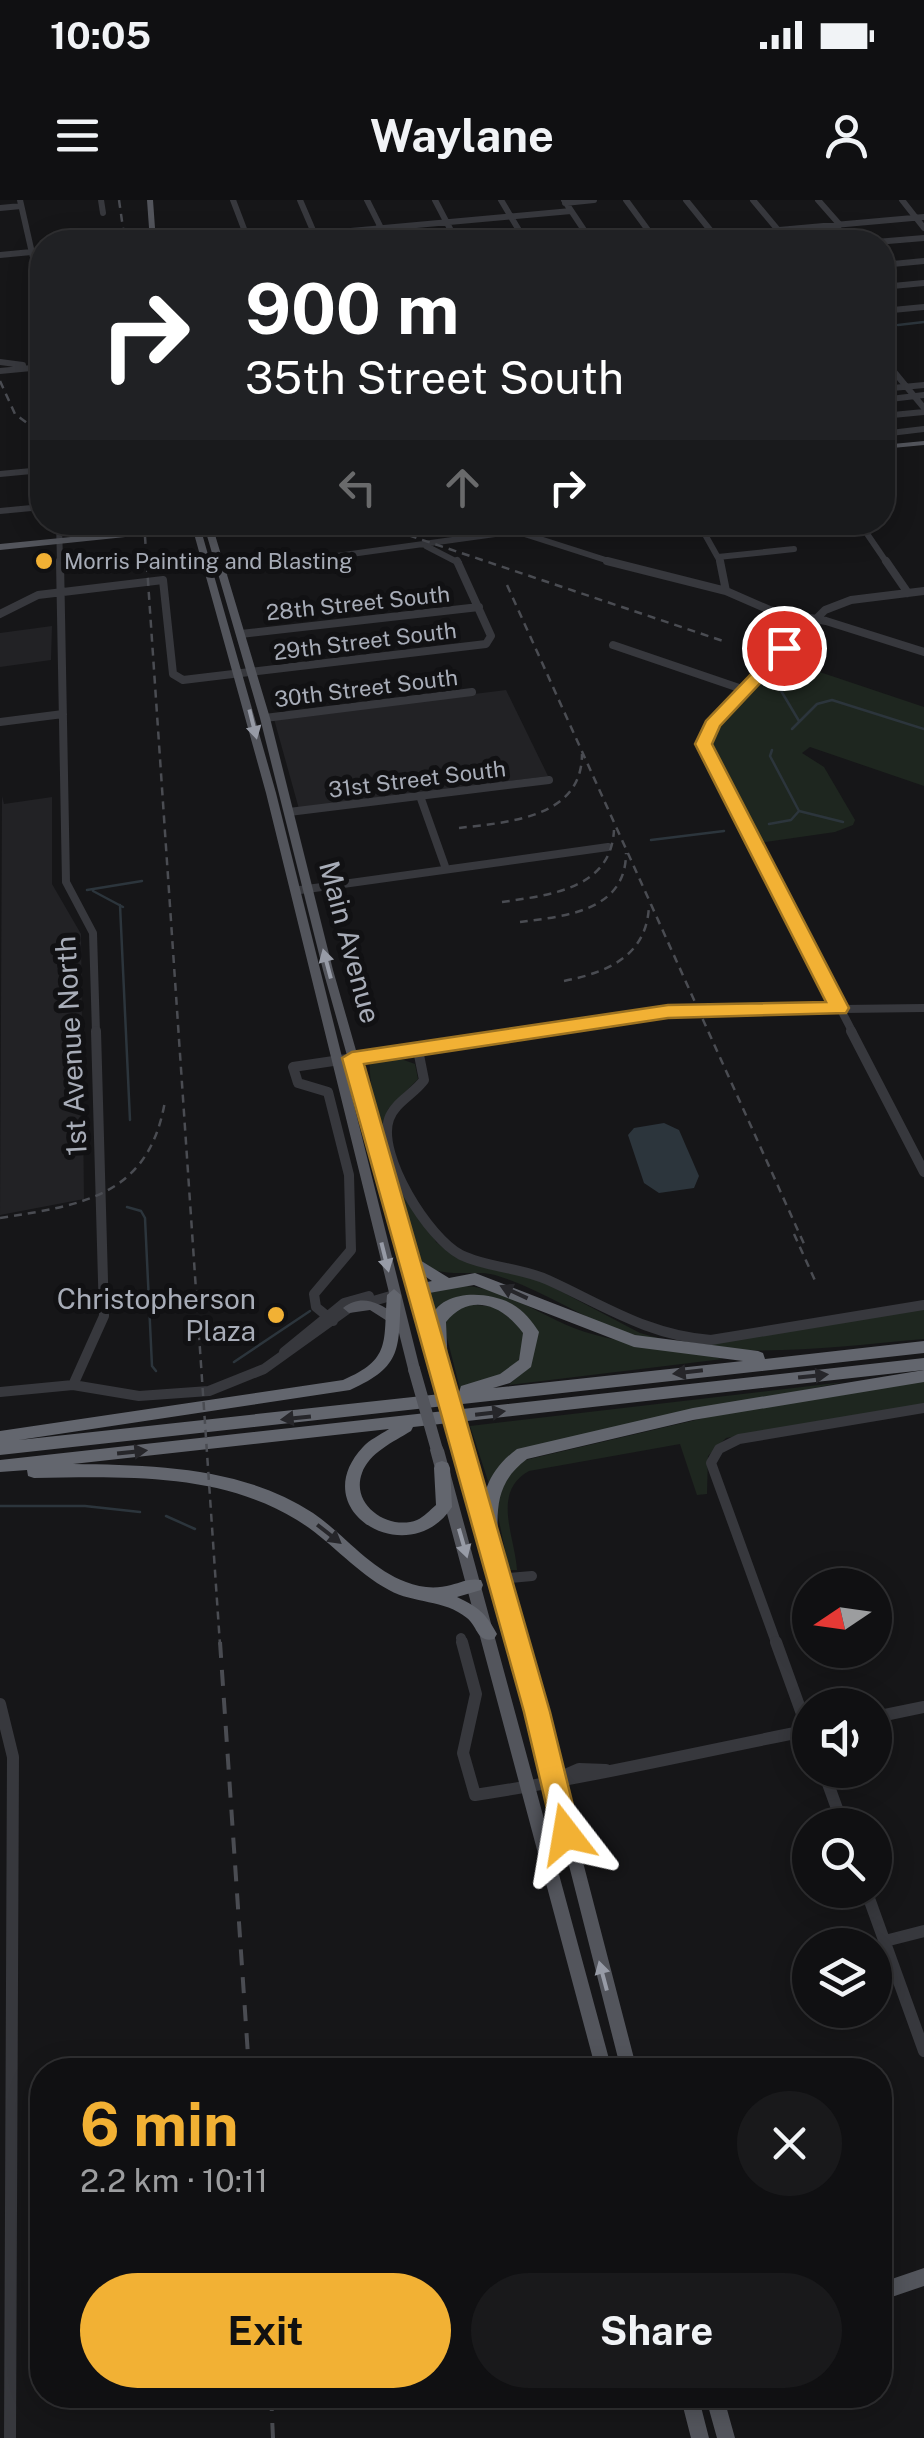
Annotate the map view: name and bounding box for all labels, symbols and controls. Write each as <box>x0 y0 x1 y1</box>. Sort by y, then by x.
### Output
text: 10:05 <box>50 13 151 58</box>
icon: menu <box>50 108 105 163</box>
icon: person <box>819 108 874 163</box>
text: Waylane <box>370 109 554 162</box>
text: 900 m <box>245 267 459 350</box>
icon: right <box>80 270 210 400</box>
text: 35th Street South <box>245 351 624 404</box>
icon: left <box>330 460 385 515</box>
icon: ahead <box>435 460 490 515</box>
icon: right <box>540 460 595 515</box>
place label: Morris Painting and Blasting <box>64 548 353 574</box>
marker: Morris Painting and Blasting <box>33 550 55 572</box>
street label: 28th Street South <box>265 580 451 626</box>
pin <box>742 606 827 691</box>
street label: 29th Street South <box>272 617 458 665</box>
icon: arrive <box>757 621 812 676</box>
street label: 30th Street South <box>273 664 459 712</box>
one-way arrow <box>245 709 261 740</box>
street label: 31st Street South <box>327 755 507 803</box>
street label: Main Avenue <box>313 857 388 1027</box>
street label: 1st Avenue North <box>48 935 93 1157</box>
one-way arrow <box>318 948 334 979</box>
one-way arrow <box>377 1242 393 1273</box>
place label: Christopherson Plaza <box>57 1282 256 1347</box>
one-way arrow <box>499 1284 529 1300</box>
marker: Christopherson Plaza <box>265 1304 287 1326</box>
one-way arrow <box>672 1364 703 1380</box>
one-way arrow <box>797 1368 829 1384</box>
one-way arrow <box>474 1405 506 1421</box>
one-way arrow <box>279 1410 311 1426</box>
one-way arrow <box>116 1444 148 1460</box>
one-way arrow <box>316 1523 342 1543</box>
one-way arrow <box>456 1528 472 1559</box>
north arrow <box>792 1568 892 1668</box>
map controls <box>792 1568 892 2028</box>
button: sound <box>792 1688 892 1788</box>
position arrow <box>514 1782 618 1886</box>
button: search <box>792 1808 892 1908</box>
button: layers <box>792 1928 892 2028</box>
one-way arrow <box>595 1960 610 1991</box>
text: 6 min <box>80 2089 239 2160</box>
button: close <box>737 2091 842 2196</box>
text: 2.2 km · 10:11 <box>80 2162 268 2199</box>
button: Exit <box>80 2273 451 2388</box>
button: Share <box>471 2273 842 2388</box>

